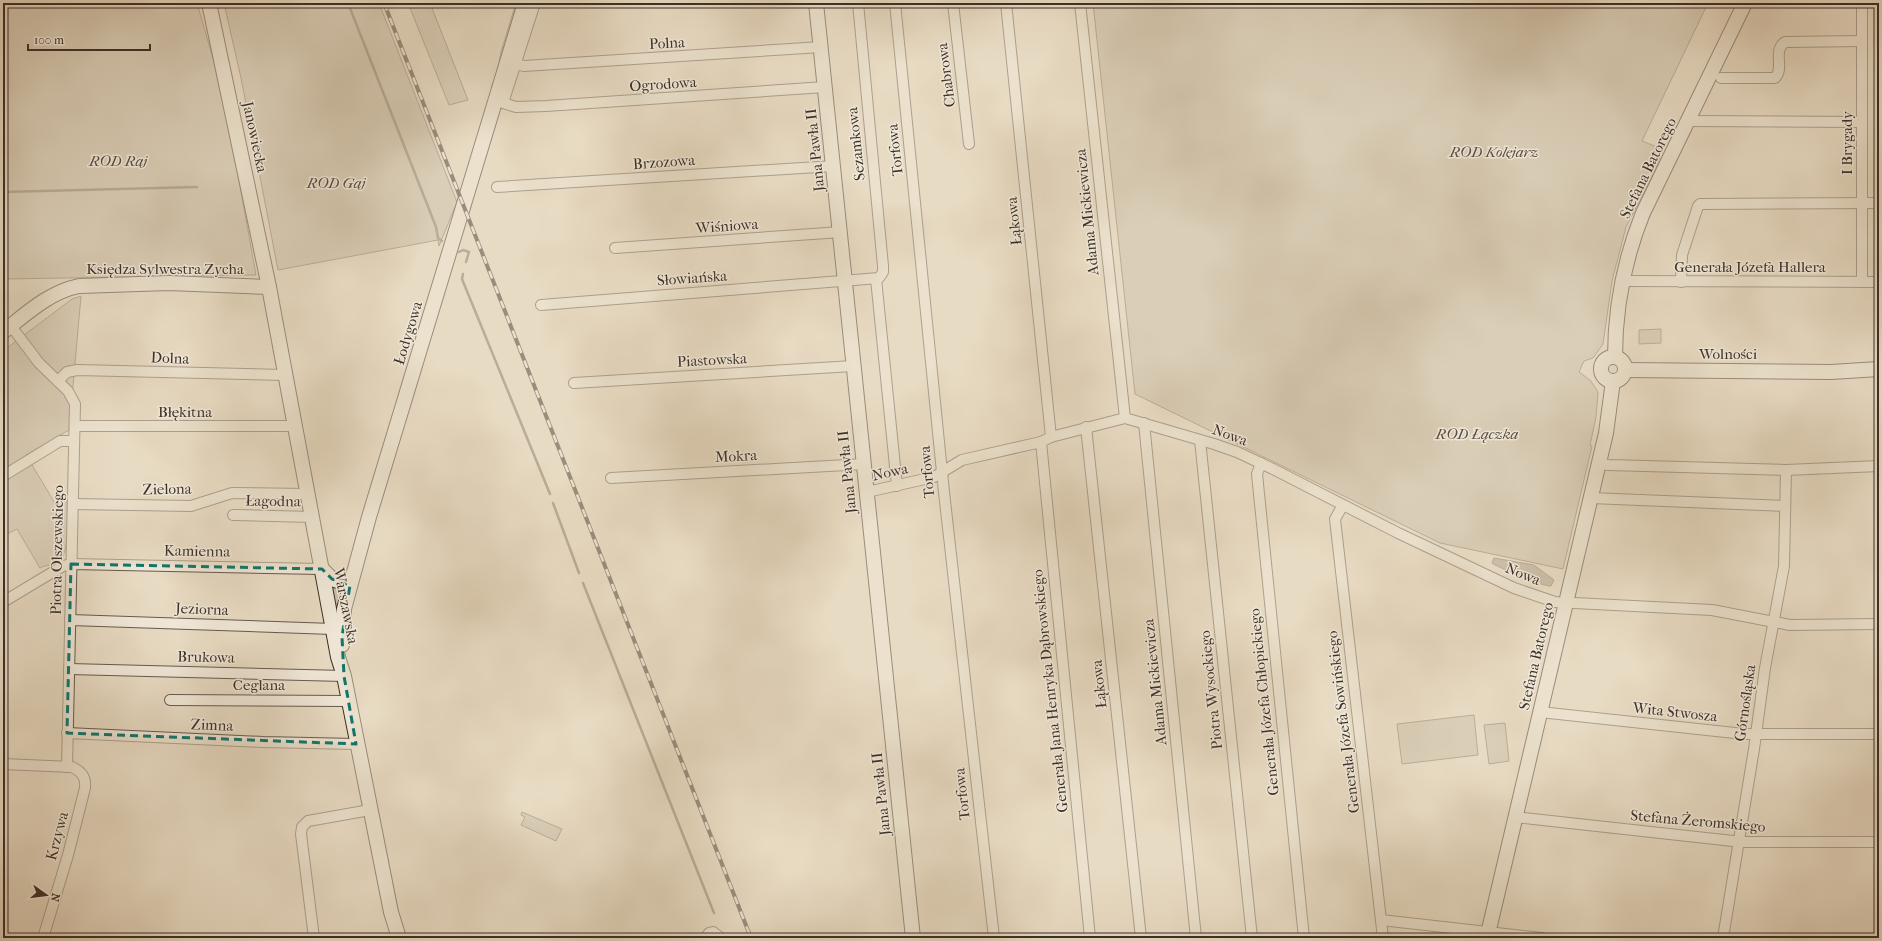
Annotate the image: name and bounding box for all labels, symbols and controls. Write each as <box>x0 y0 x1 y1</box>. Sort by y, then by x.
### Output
scale bar <box>28 26 150 52</box>
text: 100 m <box>34 33 64 47</box>
street label: Polna <box>649 33 687 53</box>
street label: Chabrowa <box>933 41 959 108</box>
street label: Ogrodowa <box>629 73 698 95</box>
street label: Janowiecka <box>238 99 272 175</box>
street label: Sezamkowa <box>843 105 869 182</box>
street label: Jana Pawła II <box>802 107 828 194</box>
street label: I Brygady <box>1838 110 1856 175</box>
street label: Stefana Batorego <box>1616 114 1680 221</box>
street label: Torfowa <box>883 122 907 177</box>
park label: ROD Kolejarz <box>1449 143 1538 161</box>
street label: Adama Mickiewicza <box>1071 147 1103 277</box>
street label: Brzozowa <box>632 151 697 173</box>
park label: ROD Raj <box>88 152 148 170</box>
park label: ROD Gaj <box>306 174 367 192</box>
street label: Łąkowa <box>1002 195 1025 246</box>
street label: Wiśniowa <box>694 215 760 237</box>
street label: Generała Józefa Hallera <box>1674 258 1827 276</box>
street label: Księdza Sylwestra Zycha <box>86 260 245 278</box>
street label: Słowiańska <box>656 266 729 289</box>
street label: Łodygowa <box>390 298 427 367</box>
street label: Wolności <box>1698 345 1758 363</box>
street label: Dolna <box>150 348 191 368</box>
street label: Piastowska <box>677 349 748 371</box>
street label: Błękitna <box>158 403 213 421</box>
street label: Nowa <box>1210 420 1251 450</box>
park label: ROD Łączka <box>1435 425 1519 443</box>
street label: Jana Pawła II <box>834 429 860 516</box>
street label: Torfowa <box>916 444 938 499</box>
street label: Mokra <box>714 446 759 466</box>
street label: Nowa <box>870 459 911 485</box>
street label: Zielona <box>142 480 193 498</box>
street label: Piotra Olszewskiego <box>47 484 67 615</box>
street label: Łagodna <box>245 492 302 511</box>
street label: Kamienna <box>164 541 232 561</box>
street label: Nowa <box>1503 559 1544 590</box>
street label: Warszawska <box>330 565 362 647</box>
street label: Generała Jana Henryka Dąbrowskiego <box>1028 568 1072 813</box>
street label: Jeziorna <box>174 599 230 619</box>
street label: Stefana Batorego <box>1515 600 1557 712</box>
street label: Generała Józefa Chłopickiego <box>1245 607 1283 796</box>
street label: Adama Mickiewicza <box>1139 617 1171 747</box>
street label: Piotra Wysockiego <box>1196 629 1226 751</box>
street label: Generała Józefa Sowińskiego <box>1323 629 1363 814</box>
street label: Brukowa <box>177 648 236 667</box>
street label: Łąkowa <box>1087 658 1110 709</box>
street label: Górnośląska <box>1731 662 1759 743</box>
street label: Ceglana <box>233 676 286 694</box>
street label: Wita Stwosza <box>1631 698 1719 726</box>
street label: Zimna <box>190 715 235 735</box>
street label: Jana Pawła II <box>868 751 894 838</box>
street label: Torfowa <box>950 766 974 821</box>
street label: Stefana Żeromskiego <box>1630 806 1767 836</box>
street label: Krzywa <box>42 809 72 862</box>
north arrow <box>26 875 66 915</box>
text: N <box>48 892 63 904</box>

